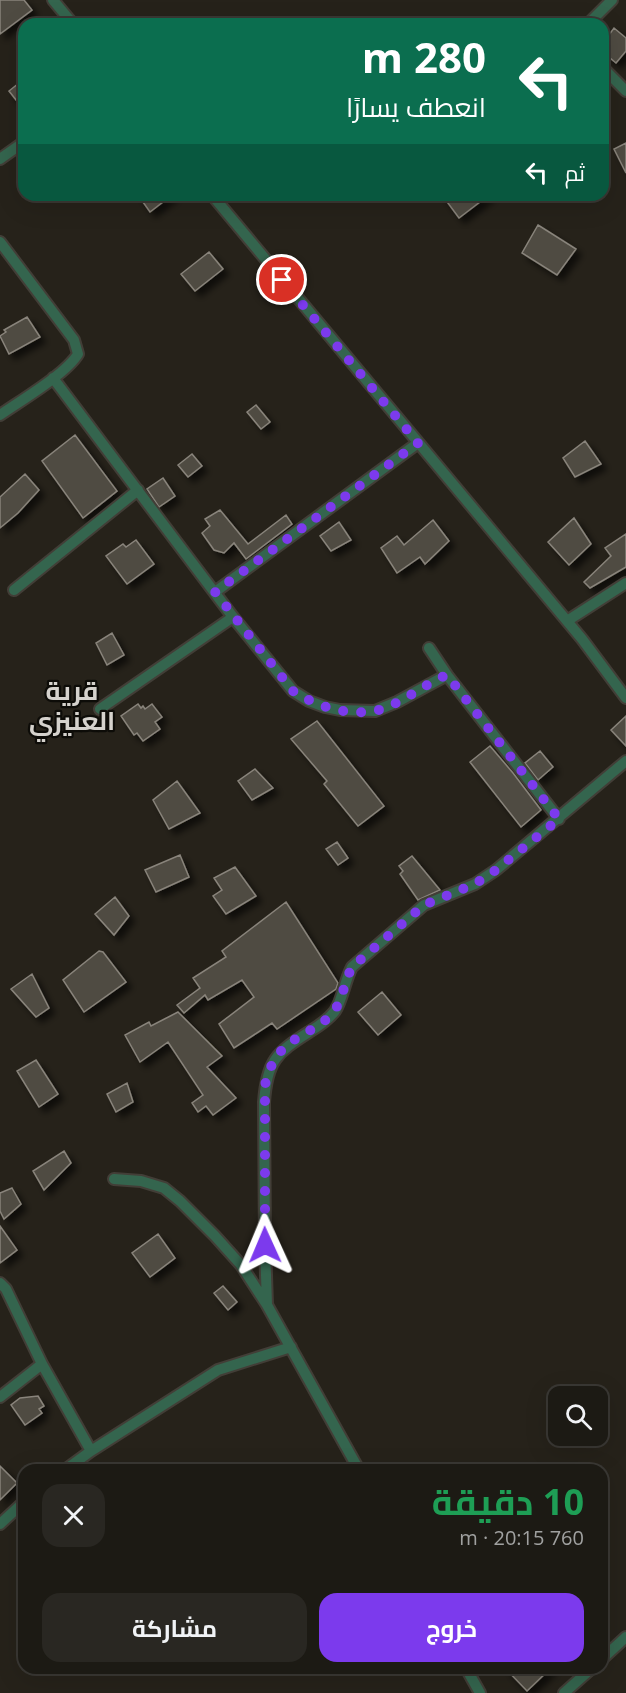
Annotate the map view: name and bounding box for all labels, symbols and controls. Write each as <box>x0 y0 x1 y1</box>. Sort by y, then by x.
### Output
text: 280 m <box>362 28 486 85</box>
icon: left <box>507 42 585 120</box>
text: انعطف يسارًا <box>346 88 486 125</box>
icon: left <box>520 156 553 189</box>
text: ثم <box>565 157 585 187</box>
pin <box>256 254 307 305</box>
icon: arrive <box>265 263 298 296</box>
district label: قرية العنيزي <box>29 672 115 742</box>
position arrow <box>233 1213 297 1277</box>
map controls <box>548 1386 608 1446</box>
button: search <box>548 1386 608 1446</box>
text: 10 دقيقة <box>432 1477 584 1526</box>
button: close <box>42 1484 105 1547</box>
text: 760 m · 20:15 <box>459 1524 584 1551</box>
button: مشاركة <box>42 1593 307 1662</box>
button: خروج <box>319 1593 584 1662</box>

